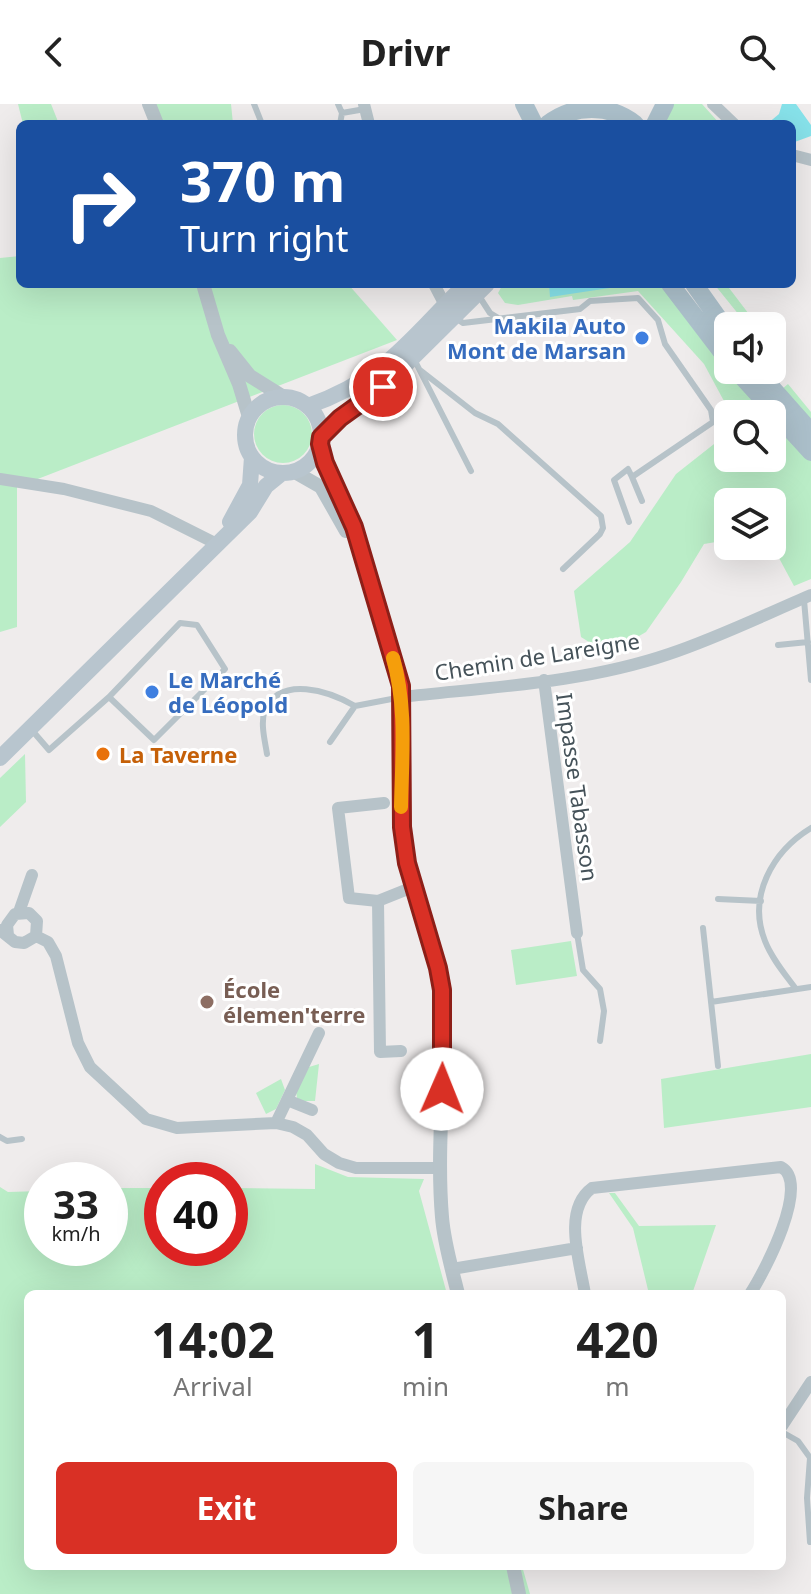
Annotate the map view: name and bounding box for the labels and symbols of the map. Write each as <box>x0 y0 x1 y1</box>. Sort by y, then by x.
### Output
place label: Makila Auto Mont de Marsan <box>447 310 626 365</box>
marker: Makila Auto Mont de Marsan <box>633 329 651 347</box>
pin <box>349 353 417 421</box>
street label: Chemin de Lareigne <box>432 625 642 687</box>
place label: Le Marché de Léopold <box>168 664 288 719</box>
marker: Le Marché de Léopold <box>143 683 161 701</box>
street label: Impasse Tabasson <box>550 691 606 883</box>
place label: La Taverne <box>119 739 237 769</box>
marker: La Taverne <box>94 745 112 763</box>
place label: École élemen'terre <box>223 974 365 1029</box>
marker: École élemen'terre <box>198 993 216 1011</box>
position arrow <box>400 1047 484 1131</box>
speed limit sign: 40 <box>144 1162 248 1266</box>

